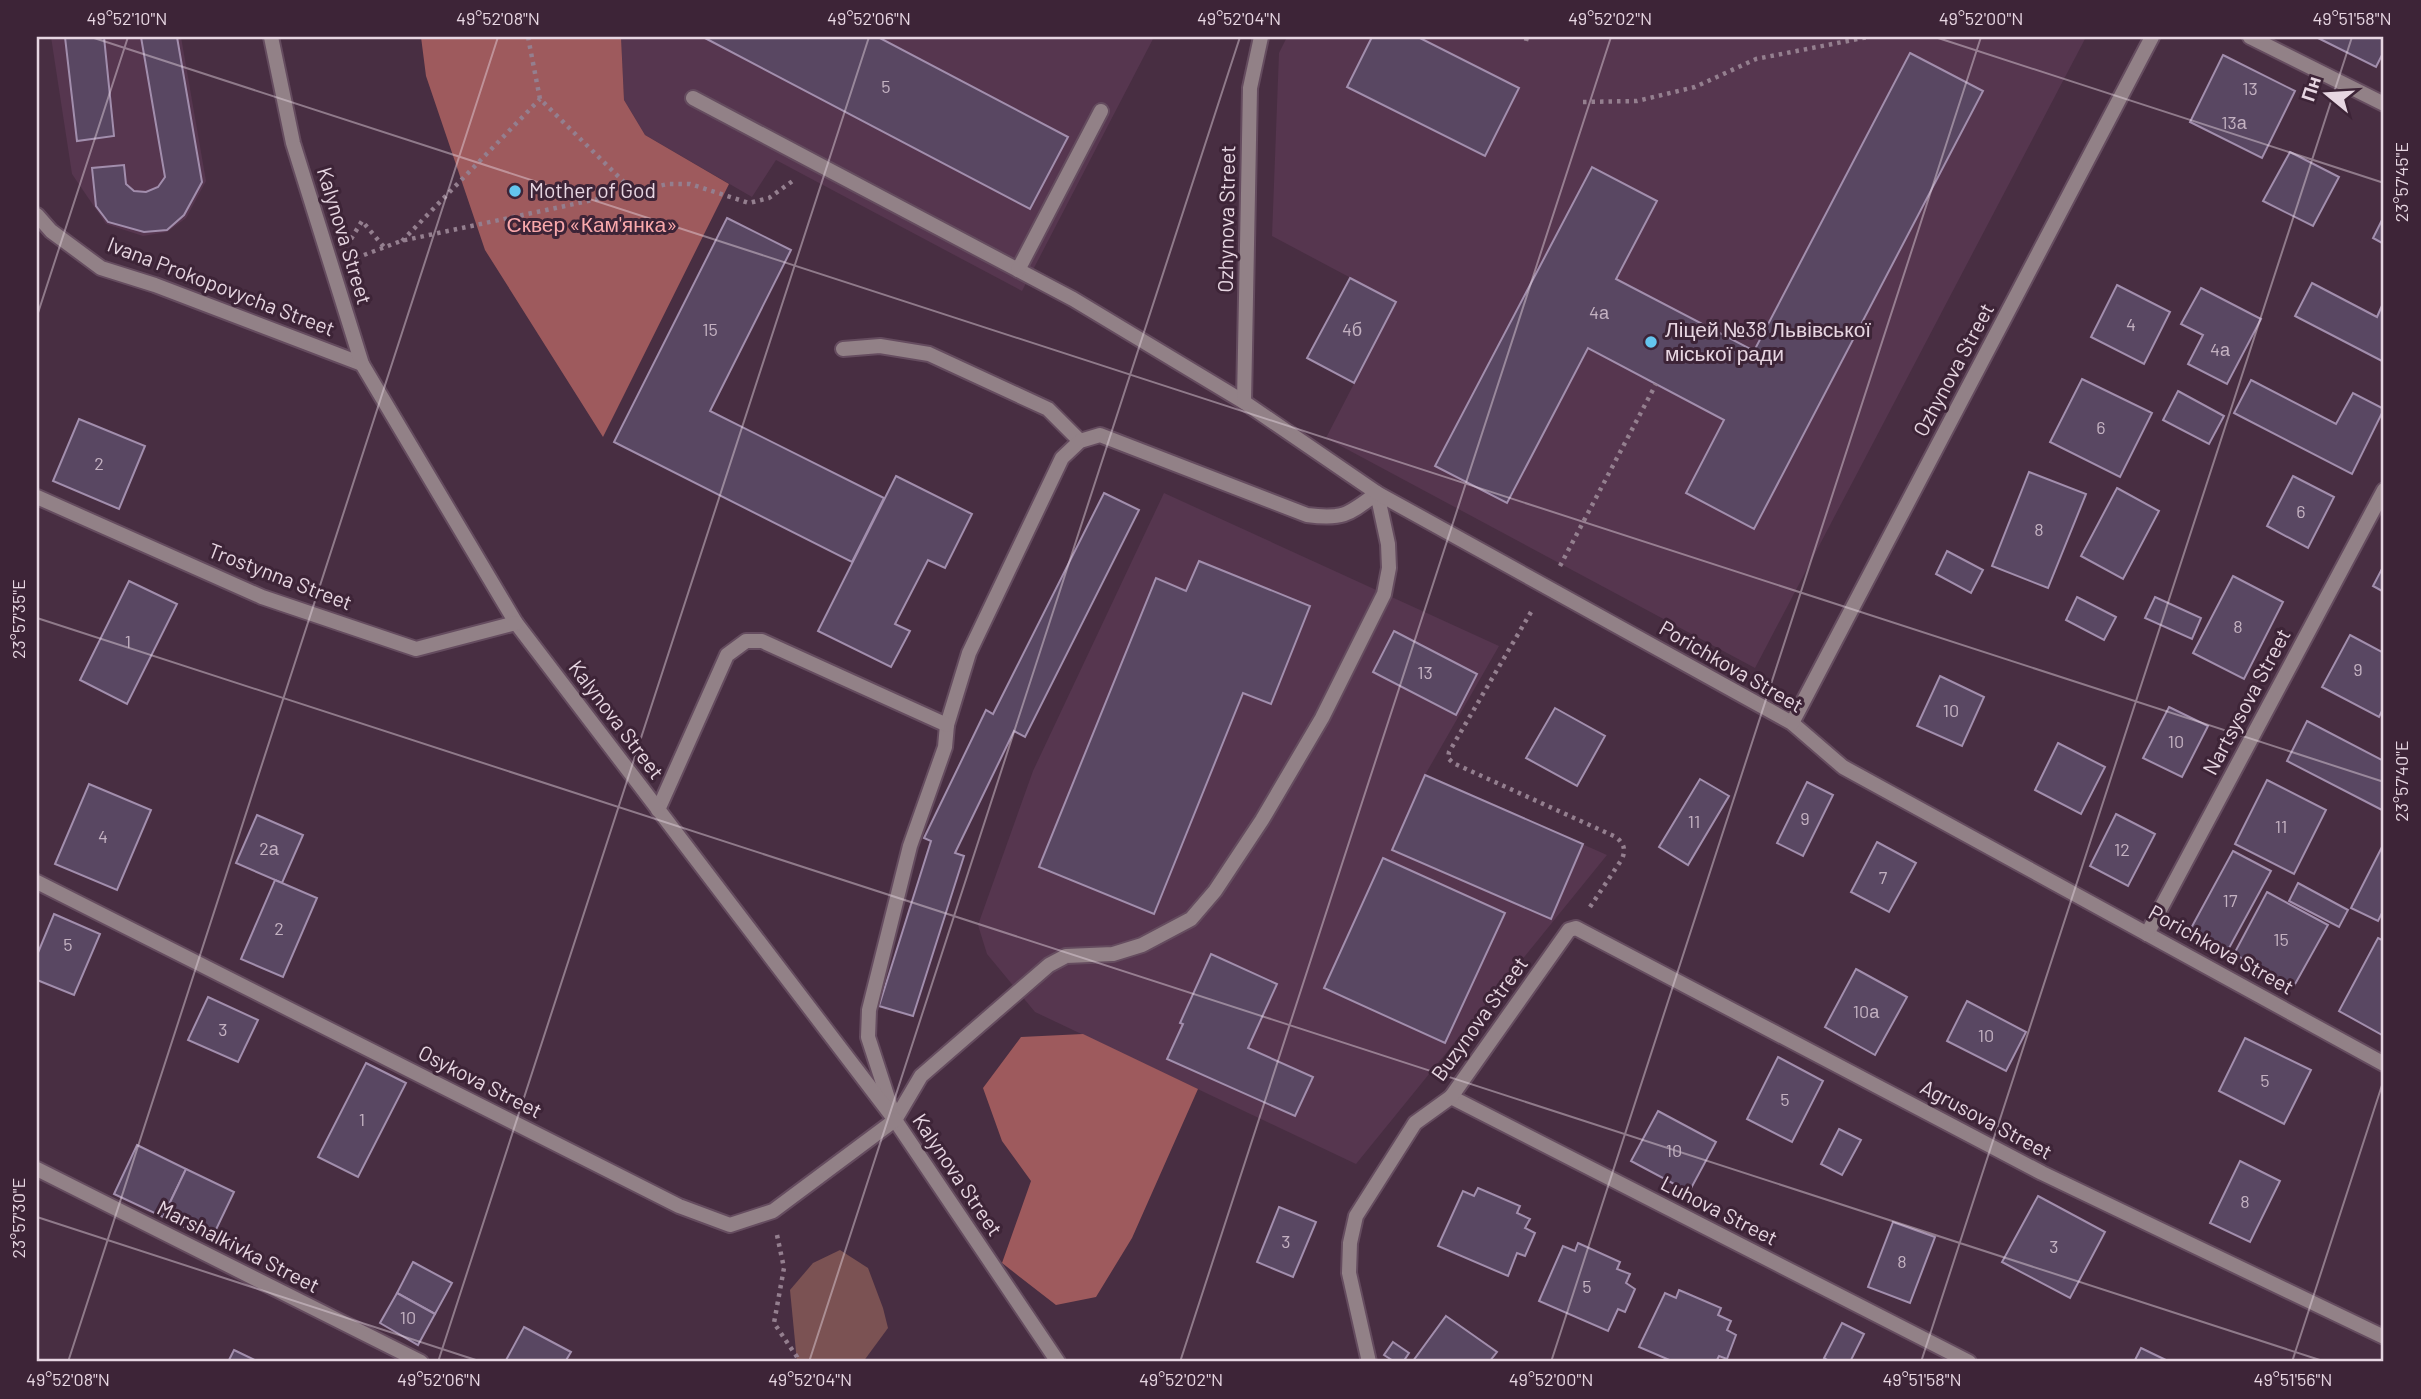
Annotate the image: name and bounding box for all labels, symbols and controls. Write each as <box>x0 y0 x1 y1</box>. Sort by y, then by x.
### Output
text: 49°52'10"N <box>87 7 167 29</box>
text: 49°52'08"N <box>456 7 540 29</box>
text: 49°52'06"N <box>827 7 911 29</box>
text: 49°52'04"N <box>1197 7 1281 29</box>
text: 49°52'02"N <box>1568 7 1652 29</box>
text: 49°52'00"N <box>1939 7 2023 29</box>
text: 49°51'58"N <box>2312 7 2392 29</box>
north arrow <box>2292 60 2362 130</box>
text: Пн <box>2296 73 2325 104</box>
house number: 5 <box>881 75 891 97</box>
house number: 13 <box>2242 77 2258 99</box>
house number: 13а <box>2221 111 2248 133</box>
text: 23°57'45"E <box>2390 142 2412 222</box>
street label: Ozhynova Street <box>1212 145 1239 293</box>
street label: Kalynova Street <box>313 164 378 307</box>
place label: Mother of God <box>529 177 656 202</box>
marker: Mother of God <box>507 183 523 199</box>
park label: Сквер «Кам'янка» <box>507 211 677 236</box>
street label: Ivana Prokopovycha Street <box>104 231 339 341</box>
street label: Ozhynova Street <box>1907 298 1998 440</box>
house number: 4а <box>1589 301 1610 323</box>
house number: 4 <box>2126 313 2136 335</box>
place label: Ліцей №38 Львівської міської ради <box>1665 316 1871 365</box>
house number: 15 <box>702 318 718 340</box>
house number: 4б <box>1342 318 1362 340</box>
marker: Ліцей №38 Львівської міської ради <box>1643 334 1659 350</box>
house number: 4а <box>2210 338 2231 360</box>
house number: 6 <box>2096 416 2106 438</box>
house number: 2 <box>94 452 104 474</box>
house number: 6 <box>2296 500 2306 522</box>
house number: 8 <box>2034 518 2044 540</box>
street label: Trostynna Street <box>205 537 356 615</box>
text: 23°57'35"E <box>7 579 29 659</box>
street label: Porichkova Street <box>1655 614 1808 717</box>
house number: 8 <box>2233 615 2243 637</box>
street label: Nartsysova Street <box>2197 624 2295 779</box>
house number: 1 <box>125 630 131 652</box>
street label: Kalynova Street <box>564 655 670 783</box>
house number: 9 <box>2353 658 2363 680</box>
house number: 13 <box>1417 661 1433 683</box>
house number: 10 <box>1943 699 1959 721</box>
house number: 10 <box>2168 730 2184 752</box>
text: 23°57'40"E <box>2390 740 2412 822</box>
house number: 9 <box>1800 807 1810 829</box>
house number: 11 <box>1688 810 1700 832</box>
house number: 11 <box>2275 815 2287 837</box>
house number: 4 <box>98 825 108 847</box>
house number: 2а <box>259 837 280 859</box>
house number: 12 <box>2114 838 2130 860</box>
house number: 7 <box>1879 866 1888 888</box>
house number: 17 <box>2223 889 2238 911</box>
street label: Porichkova Street <box>2145 899 2299 999</box>
house number: 2 <box>274 917 284 939</box>
house number: 15 <box>2273 928 2289 950</box>
house number: 5 <box>63 933 73 955</box>
street label: Buzynova Street <box>1425 951 1532 1085</box>
house number: 10а <box>1853 1000 1880 1022</box>
house number: 3 <box>218 1018 228 1040</box>
house number: 10 <box>1978 1024 1994 1046</box>
street label: Osykova Street <box>415 1039 547 1123</box>
house number: 5 <box>2260 1069 2270 1091</box>
street label: Agrusova Street <box>1917 1073 2057 1164</box>
house number: 5 <box>1780 1088 1790 1110</box>
house number: 1 <box>359 1108 365 1130</box>
street label: Kalynova Street <box>908 1108 1008 1240</box>
house number: 10 <box>1666 1139 1682 1161</box>
street label: Luhova Street <box>1657 1170 1782 1250</box>
text: 23°57'30"E <box>7 1178 29 1258</box>
house number: 8 <box>2240 1190 2250 1212</box>
street label: Marshalkivka Street <box>153 1194 324 1297</box>
house number: 3 <box>1281 1230 1291 1252</box>
house number: 3 <box>2049 1235 2059 1257</box>
house number: 8 <box>1897 1250 1907 1272</box>
house number: 5 <box>1582 1275 1592 1297</box>
house number: 10 <box>400 1306 416 1328</box>
text: 49°52'08"N <box>26 1368 110 1390</box>
text: 49°52'06"N <box>397 1368 481 1390</box>
text: 49°52'04"N <box>768 1368 852 1390</box>
text: 49°52'02"N <box>1139 1368 1223 1390</box>
text: 49°52'00"N <box>1509 1368 1593 1390</box>
text: 49°51'58"N <box>1882 1368 1962 1390</box>
text: 49°51'56"N <box>2253 1368 2333 1390</box>

